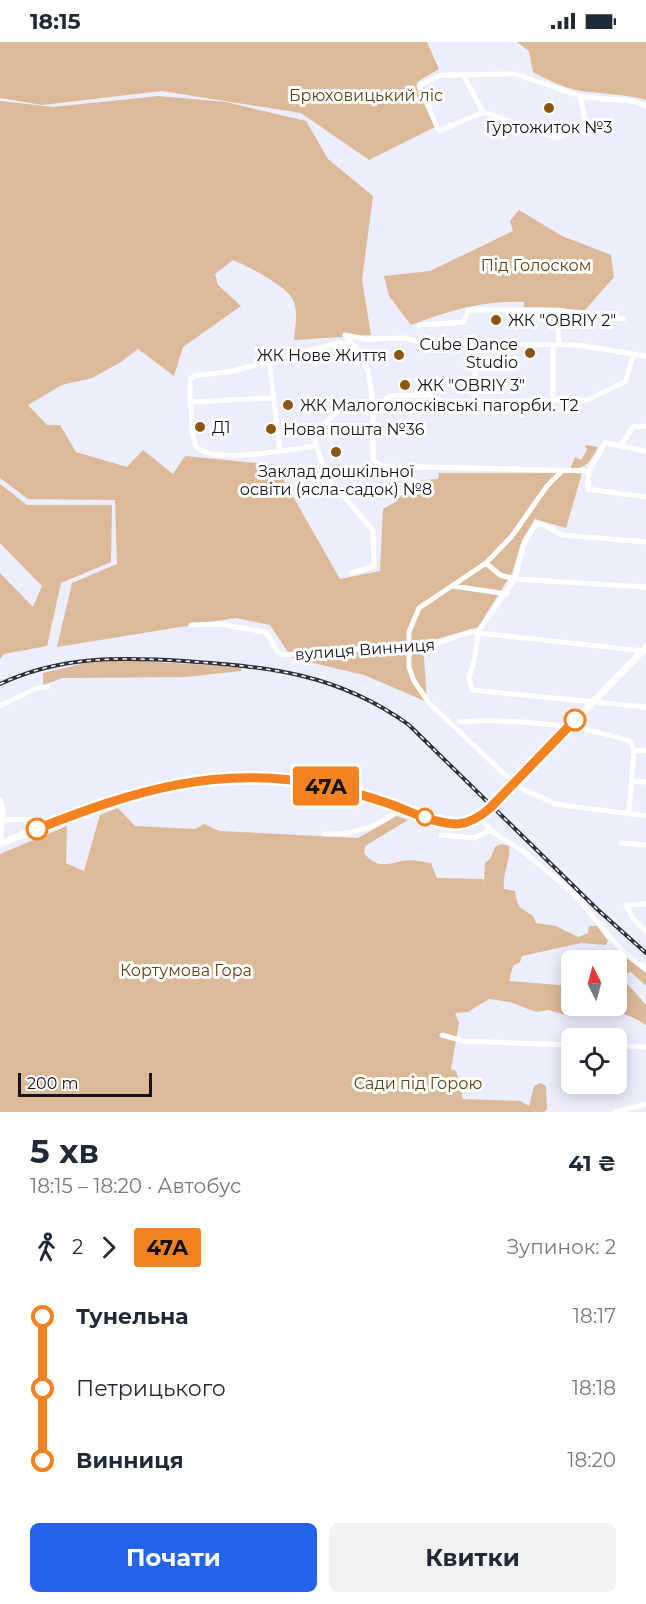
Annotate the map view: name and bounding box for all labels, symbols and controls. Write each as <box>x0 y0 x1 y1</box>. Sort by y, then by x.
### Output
text: 18:15 <box>30 8 81 35</box>
park label: Брюховицький ліс <box>289 86 443 105</box>
marker: Гуртожиток №3 <box>542 101 556 115</box>
place label: Гуртожиток №3 <box>485 118 613 137</box>
park label: Під Голоском <box>481 256 591 275</box>
place label: ЖК "OBRIY 2" <box>508 311 616 330</box>
marker: ЖК "OBRIY 2" <box>489 313 503 327</box>
place label: Cube Dance Studio <box>419 335 518 372</box>
place label: ЖК Нове Життя <box>257 346 387 365</box>
marker: Cube Dance Studio <box>523 346 537 360</box>
marker: ЖК Нове Життя <box>392 348 406 362</box>
place label: ЖК "OBRIY 3" <box>417 376 525 395</box>
marker: ЖК "OBRIY 3" <box>398 378 412 392</box>
place label: ЖК Малоголосківські пагорби. Т2 <box>300 396 579 415</box>
marker: ЖК Малоголосківські пагорби. Т2 <box>281 398 295 412</box>
place label: Д1 <box>212 418 230 437</box>
marker: Д1 <box>193 420 207 434</box>
place label: Нова пошта №36 <box>283 420 425 439</box>
marker: Нова пошта №36 <box>264 422 278 436</box>
marker: Заклад дошкільної освіти (ясла-садок) №8 <box>329 445 343 459</box>
place label: Заклад дошкільної освіти (ясла-садок) №8 <box>240 462 432 499</box>
street label: вулиця Винниця <box>294 635 436 664</box>
unlabelled marker <box>564 709 586 731</box>
line badge: 47А <box>292 766 360 806</box>
text: 47А <box>305 774 347 799</box>
unlabelled marker <box>416 808 434 826</box>
unlabelled marker <box>26 818 48 840</box>
north arrow <box>561 950 627 1016</box>
map controls <box>561 950 627 1094</box>
park label: Кортумова Гора <box>120 961 252 980</box>
button: locate <box>561 1028 627 1094</box>
scale bar <box>18 1070 152 1098</box>
text: 200 m <box>27 1074 78 1093</box>
park label: Сади під Горою <box>354 1074 482 1093</box>
text: 5 хв <box>30 1131 99 1171</box>
text: 41 ₴ <box>568 1150 616 1177</box>
text: 18:15 – 18:20 · Автобус <box>30 1174 241 1198</box>
icon: walk <box>30 1231 63 1264</box>
icon: forward <box>92 1231 125 1264</box>
text: 2 <box>72 1235 83 1259</box>
text: 47А <box>146 1235 189 1260</box>
text: Зупинок: 2 <box>507 1235 616 1259</box>
text: Тунельна <box>76 1303 189 1330</box>
text: 18:17 <box>573 1304 616 1328</box>
text: Петрицького <box>76 1375 226 1402</box>
text: 18:18 <box>572 1376 616 1400</box>
text: Винниця <box>76 1447 183 1474</box>
text: 18:20 <box>567 1448 616 1472</box>
button: Почати <box>30 1523 317 1592</box>
button: Квитки <box>329 1523 616 1592</box>

